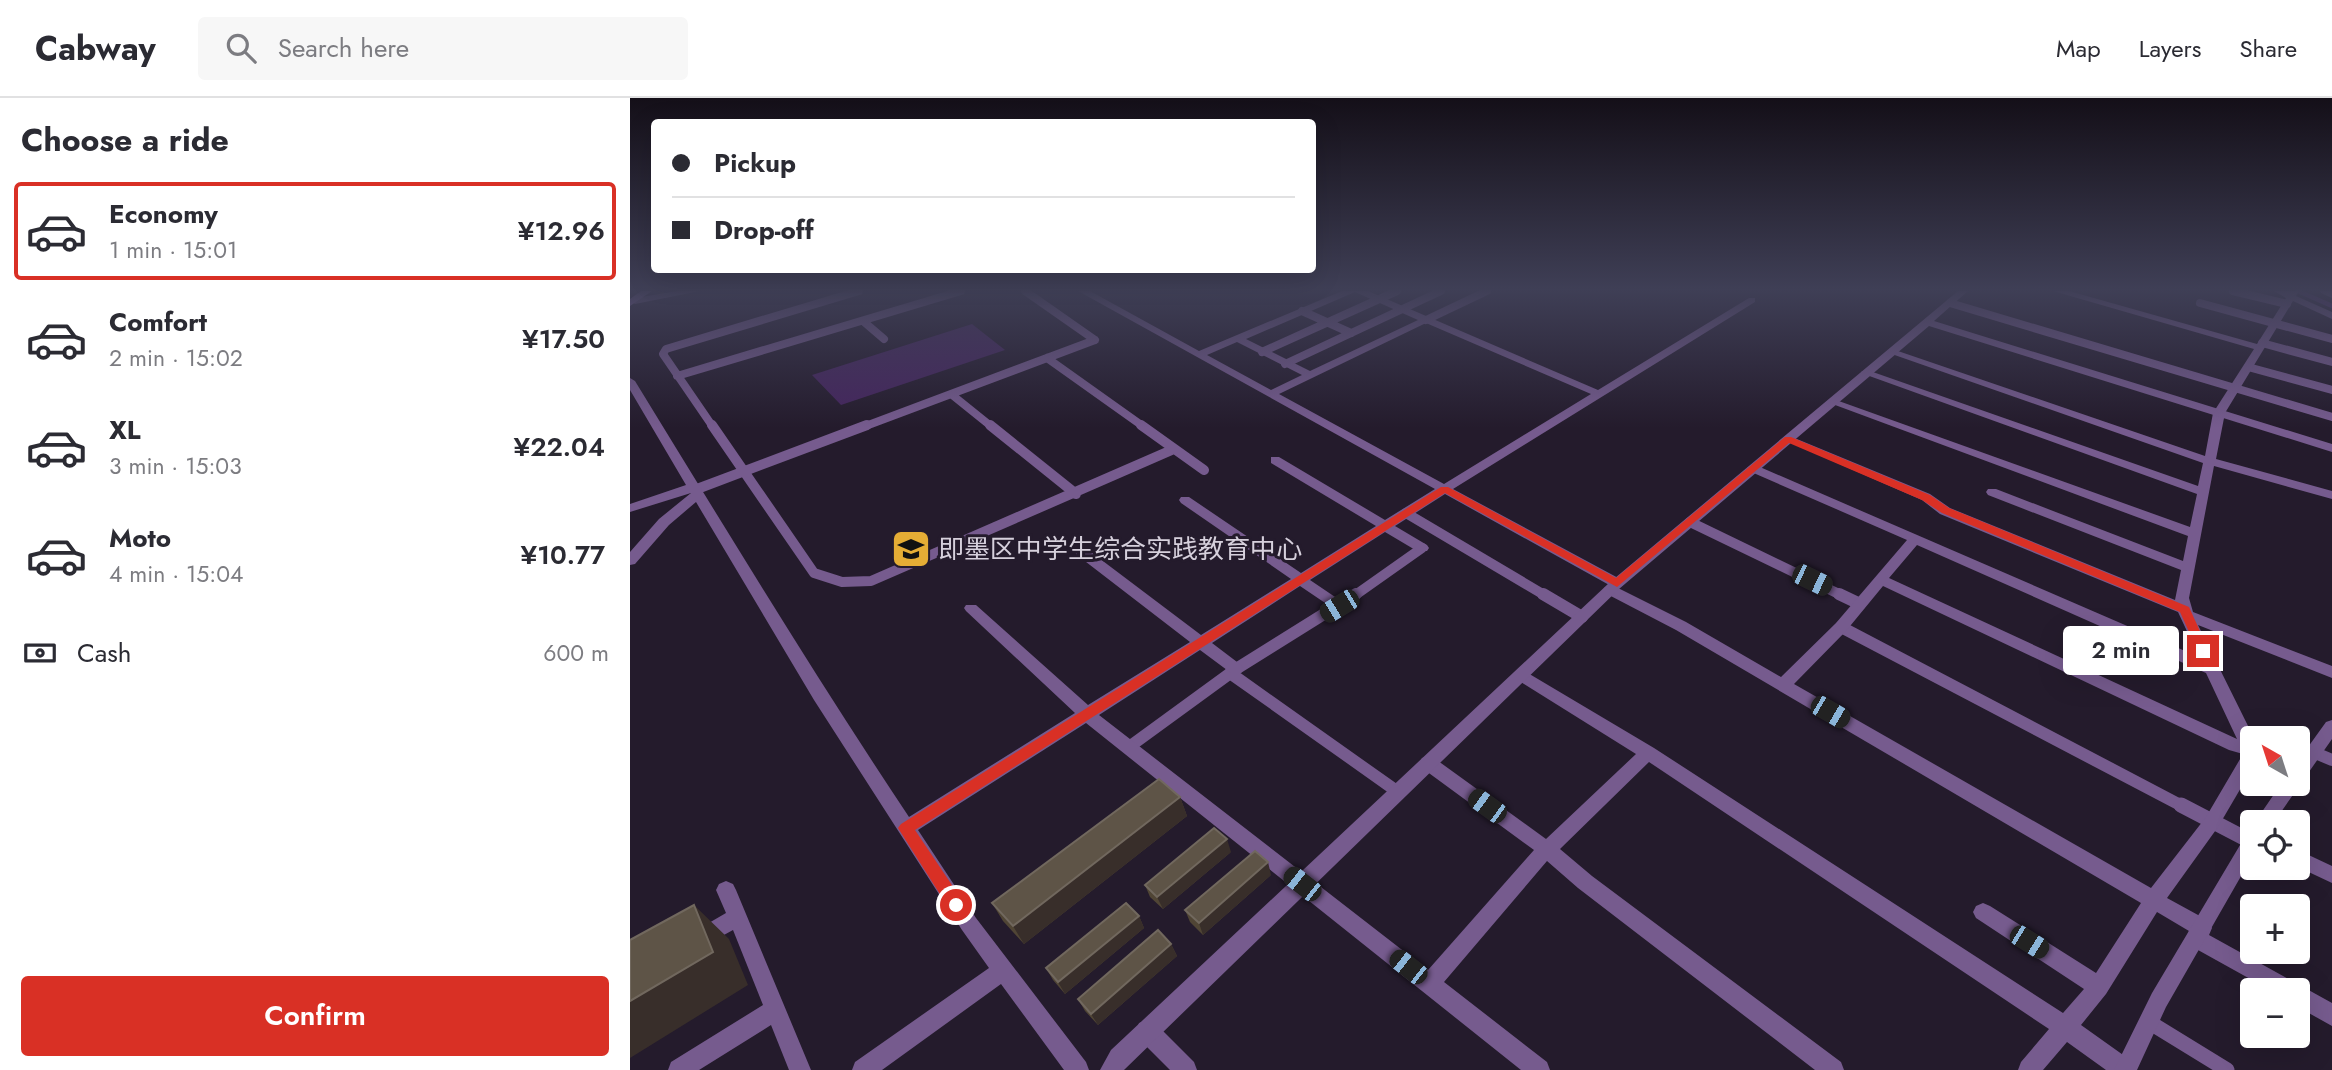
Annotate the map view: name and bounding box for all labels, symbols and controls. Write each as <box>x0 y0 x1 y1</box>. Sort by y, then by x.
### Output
search box <box>198 17 688 80</box>
text: Cabway <box>35 25 156 72</box>
icon: search <box>222 29 260 67</box>
text: Search here <box>278 29 409 67</box>
text: Map <box>2056 31 2101 66</box>
text: Layers <box>2139 31 2201 66</box>
text: Share <box>2239 31 2297 66</box>
text: Choose a ride <box>21 117 229 163</box>
text: Pickup <box>714 144 796 182</box>
text: Economy <box>109 195 218 233</box>
icon: car <box>25 200 88 263</box>
text: Drop-off <box>714 211 814 249</box>
text: ¥12.96 <box>518 212 605 250</box>
text: 1 min · 15:01 <box>109 233 237 267</box>
text: Comfort <box>109 303 207 341</box>
icon: car <box>25 308 88 371</box>
text: ¥17.50 <box>522 320 605 358</box>
text: 2 min · 15:02 <box>109 341 243 375</box>
text: XL <box>109 411 141 449</box>
icon: car <box>25 416 88 479</box>
text: ¥22.04 <box>514 428 605 466</box>
text: 3 min · 15:03 <box>109 449 242 483</box>
text: Moto <box>109 519 171 557</box>
icon: car <box>25 524 88 587</box>
school or university icon: 即墨区中学生综合实践教育中心 <box>890 528 932 570</box>
place label: 即墨区中学生综合实践教育中心 <box>938 530 1302 568</box>
text: ¥10.77 <box>521 536 605 574</box>
text: 4 min · 15:04 <box>109 557 243 591</box>
car <box>1789 561 1836 599</box>
car <box>1316 586 1363 626</box>
callout: 2 min <box>2063 626 2178 676</box>
text: 2 min <box>2091 633 2151 667</box>
icon: cash <box>21 634 59 672</box>
text: Cash <box>77 634 131 672</box>
route end <box>2187 635 2219 667</box>
text: 600 m <box>543 636 609 670</box>
car <box>1807 692 1854 732</box>
north arrow <box>2240 726 2310 796</box>
map controls <box>2240 726 2310 1048</box>
car <box>1464 785 1511 827</box>
button: locate <box>2240 810 2310 880</box>
car <box>1279 863 1326 905</box>
route start <box>940 889 972 921</box>
button: + <box>2240 894 2310 964</box>
car <box>2006 922 2053 962</box>
car <box>1385 946 1432 988</box>
button: Confirm <box>21 976 609 1056</box>
button: − <box>2240 978 2310 1048</box>

